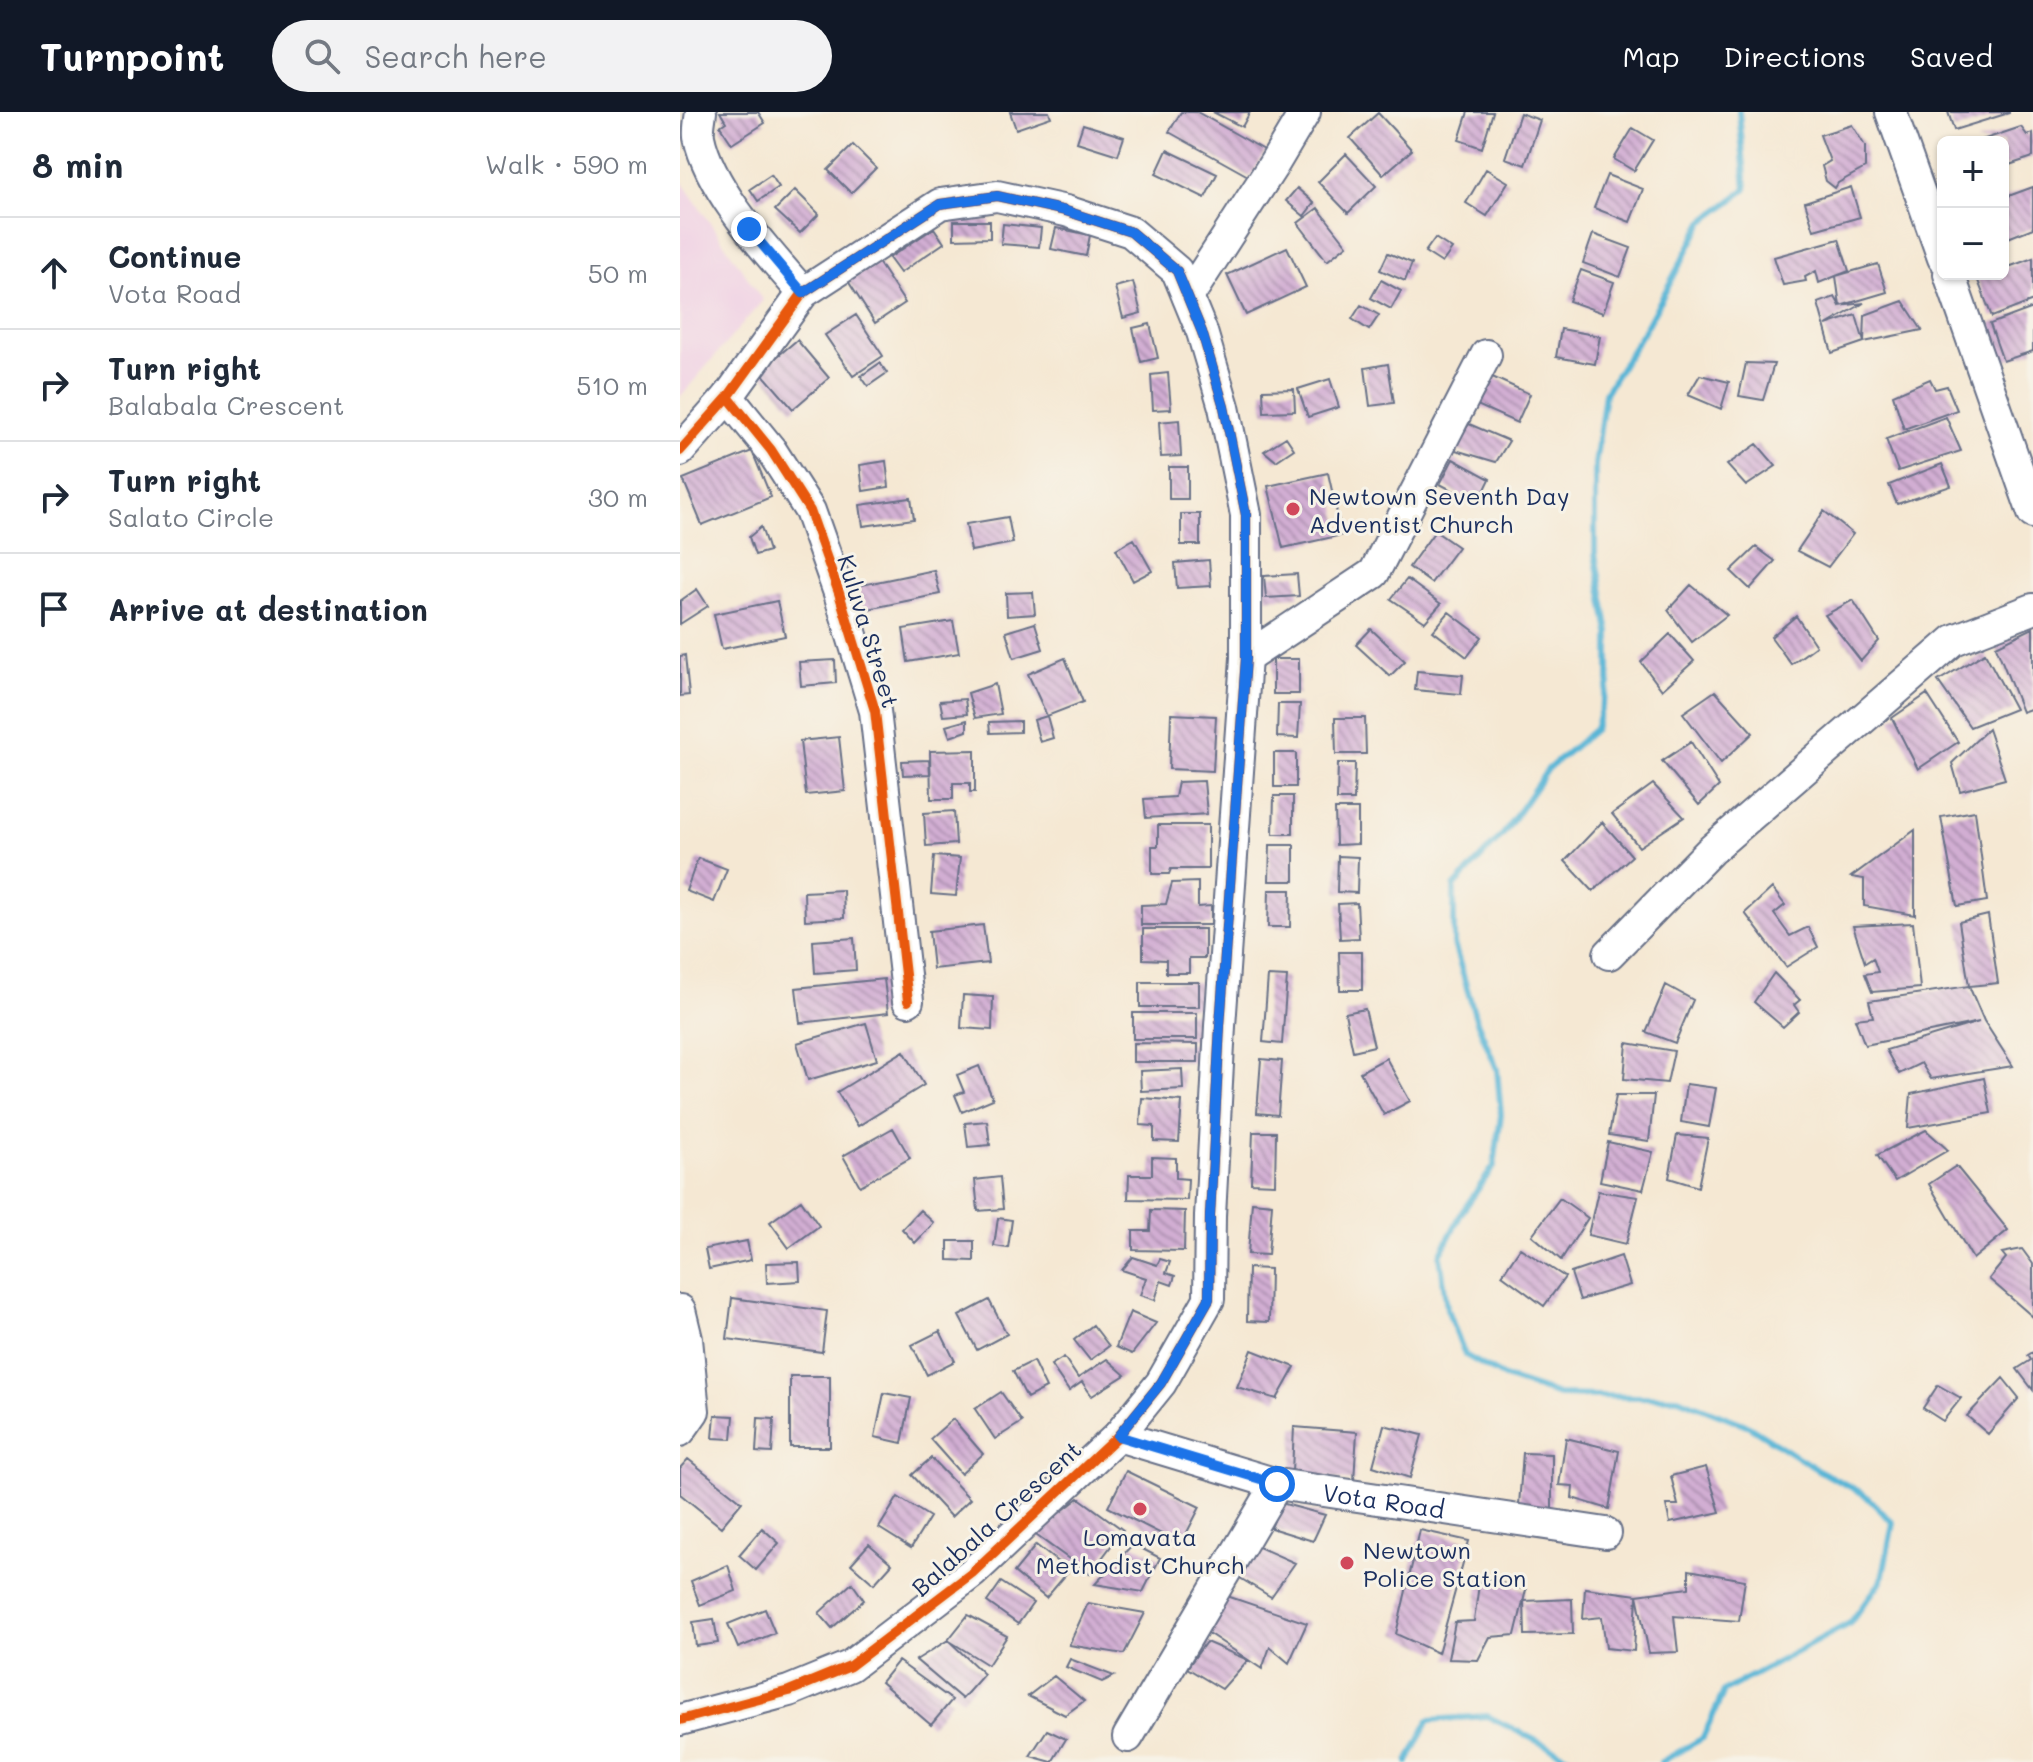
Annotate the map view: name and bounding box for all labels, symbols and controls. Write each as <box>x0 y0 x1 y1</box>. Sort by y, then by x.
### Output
search box <box>272 20 832 92</box>
text: Turnpoint <box>40 31 224 81</box>
icon: search <box>300 34 344 78</box>
text: Search here <box>364 36 547 76</box>
text: Map <box>1623 38 1680 74</box>
text: Directions <box>1724 38 1866 74</box>
text: Saved <box>1910 38 1993 74</box>
map controls <box>1937 136 2009 280</box>
button: + <box>1937 136 2009 208</box>
text: 8 min <box>32 142 123 187</box>
text: Walk · 590 m <box>485 147 648 181</box>
button: − <box>1937 208 2009 280</box>
route end <box>731 211 767 247</box>
text: Continue <box>108 236 241 276</box>
icon: ahead <box>32 251 76 295</box>
text: 50 m <box>588 256 648 290</box>
text: Vota Road <box>108 276 241 310</box>
text: Turn right <box>108 348 261 388</box>
icon: right <box>32 363 76 407</box>
text: 510 m <box>576 368 648 402</box>
text: Balabala Crescent <box>108 388 344 422</box>
text: Turn right <box>108 460 261 500</box>
icon: right <box>32 475 76 519</box>
text: 30 m <box>588 480 648 514</box>
place label: Newtown Seventh Day Adventist Church <box>1309 480 1570 539</box>
text: Salato Circle <box>108 500 274 534</box>
marker: Newtown Seventh Day Adventist Church <box>1284 500 1302 518</box>
street label: Kuluva Street <box>831 551 907 711</box>
icon: arrive <box>32 587 76 631</box>
text: Arrive at destination <box>108 589 428 629</box>
street label: Balabala Crescent <box>905 1433 1087 1603</box>
route start <box>1259 1466 1295 1502</box>
street label: Vota Road <box>1321 1476 1447 1524</box>
marker: Lomavata Methodist Church <box>1131 1500 1149 1518</box>
place label: Lomavata Methodist Church <box>1036 1521 1244 1580</box>
place label: Newtown Police Station <box>1363 1534 1526 1593</box>
marker: Newtown Police Station <box>1338 1554 1356 1572</box>

